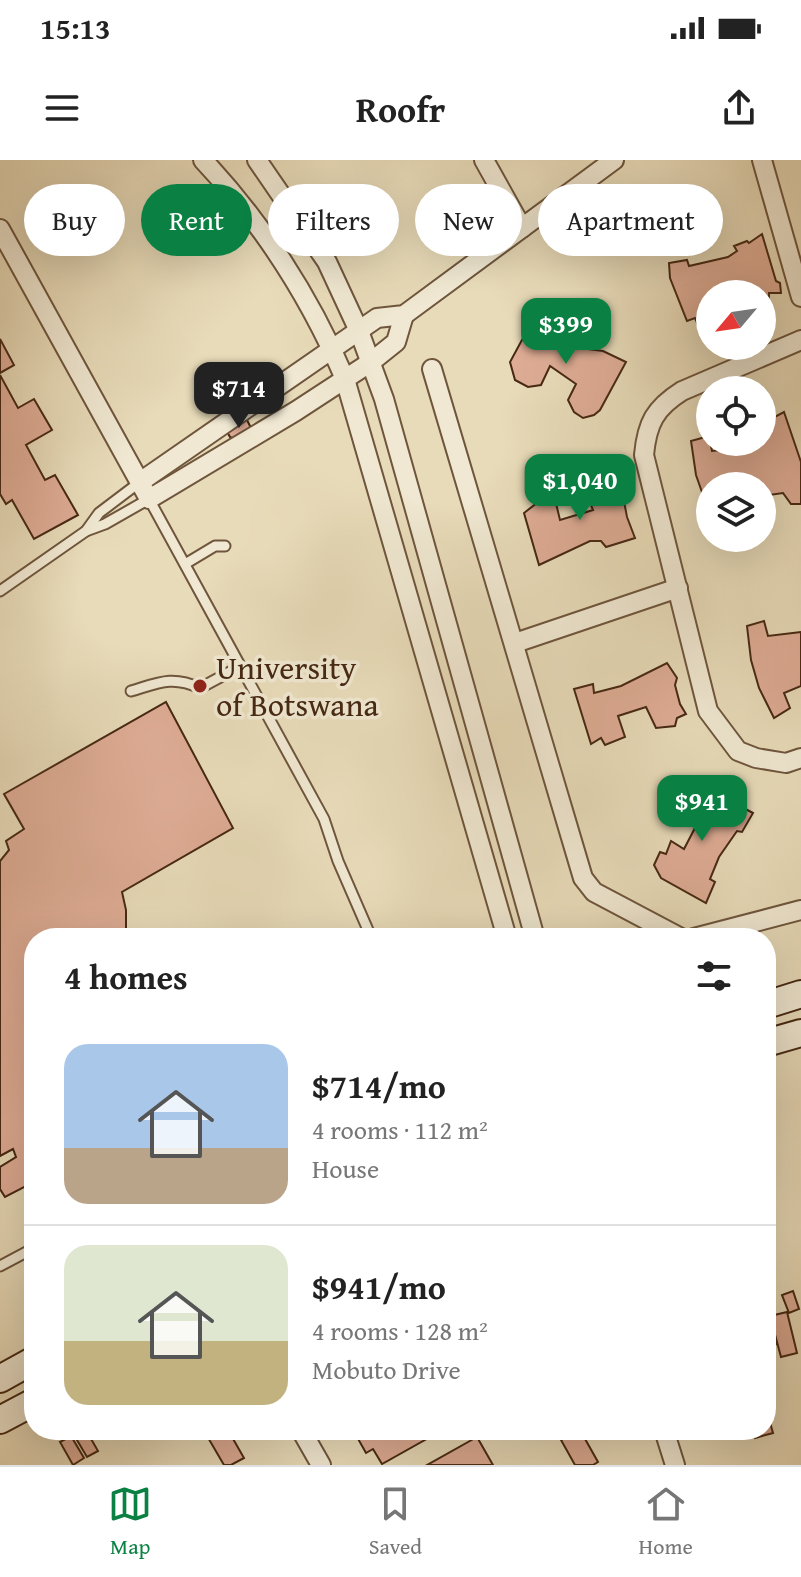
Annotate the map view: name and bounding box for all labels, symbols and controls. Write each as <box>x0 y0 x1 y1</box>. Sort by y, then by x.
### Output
text: 15:13 <box>40 6 111 50</box>
text: Roofr <box>356 82 445 135</box>
icon: menu <box>40 86 84 130</box>
icon: share <box>717 86 761 130</box>
chip: Buy <box>24 184 125 256</box>
chip: Rent <box>141 184 252 256</box>
chip: Filters <box>268 184 399 256</box>
chip: New <box>415 184 522 256</box>
chip: Apartment <box>538 184 723 256</box>
north arrow <box>696 280 776 360</box>
map controls <box>696 280 776 552</box>
pin: $399 <box>519 298 613 366</box>
text: $399 <box>539 304 593 343</box>
pin: $714 <box>192 362 286 430</box>
text: $714 <box>212 368 266 407</box>
button: locate <box>696 376 776 456</box>
pin: $1,040 <box>515 454 645 522</box>
text: $1,040 <box>543 460 617 499</box>
button: layers <box>696 472 776 552</box>
place label: University of Botswana <box>216 644 379 728</box>
marker: University of Botswana <box>191 677 209 695</box>
pin: $941 <box>655 775 749 843</box>
text: $941 <box>675 781 729 820</box>
text: 4 homes <box>64 952 188 1001</box>
icon: filters <box>692 954 736 998</box>
text: $714/mo <box>312 1061 446 1110</box>
icon: home <box>128 1076 224 1172</box>
text: 4 rooms · 112 m² <box>312 1110 488 1149</box>
text: House <box>312 1149 379 1188</box>
text: $941/mo <box>312 1262 446 1311</box>
icon: home <box>128 1277 224 1373</box>
text: 4 rooms · 128 m² <box>312 1311 488 1350</box>
text: Mobuto Drive <box>312 1350 461 1389</box>
tab: Map <box>108 1482 152 1562</box>
tab: Saved <box>369 1482 422 1562</box>
tab: Home <box>639 1482 693 1562</box>

